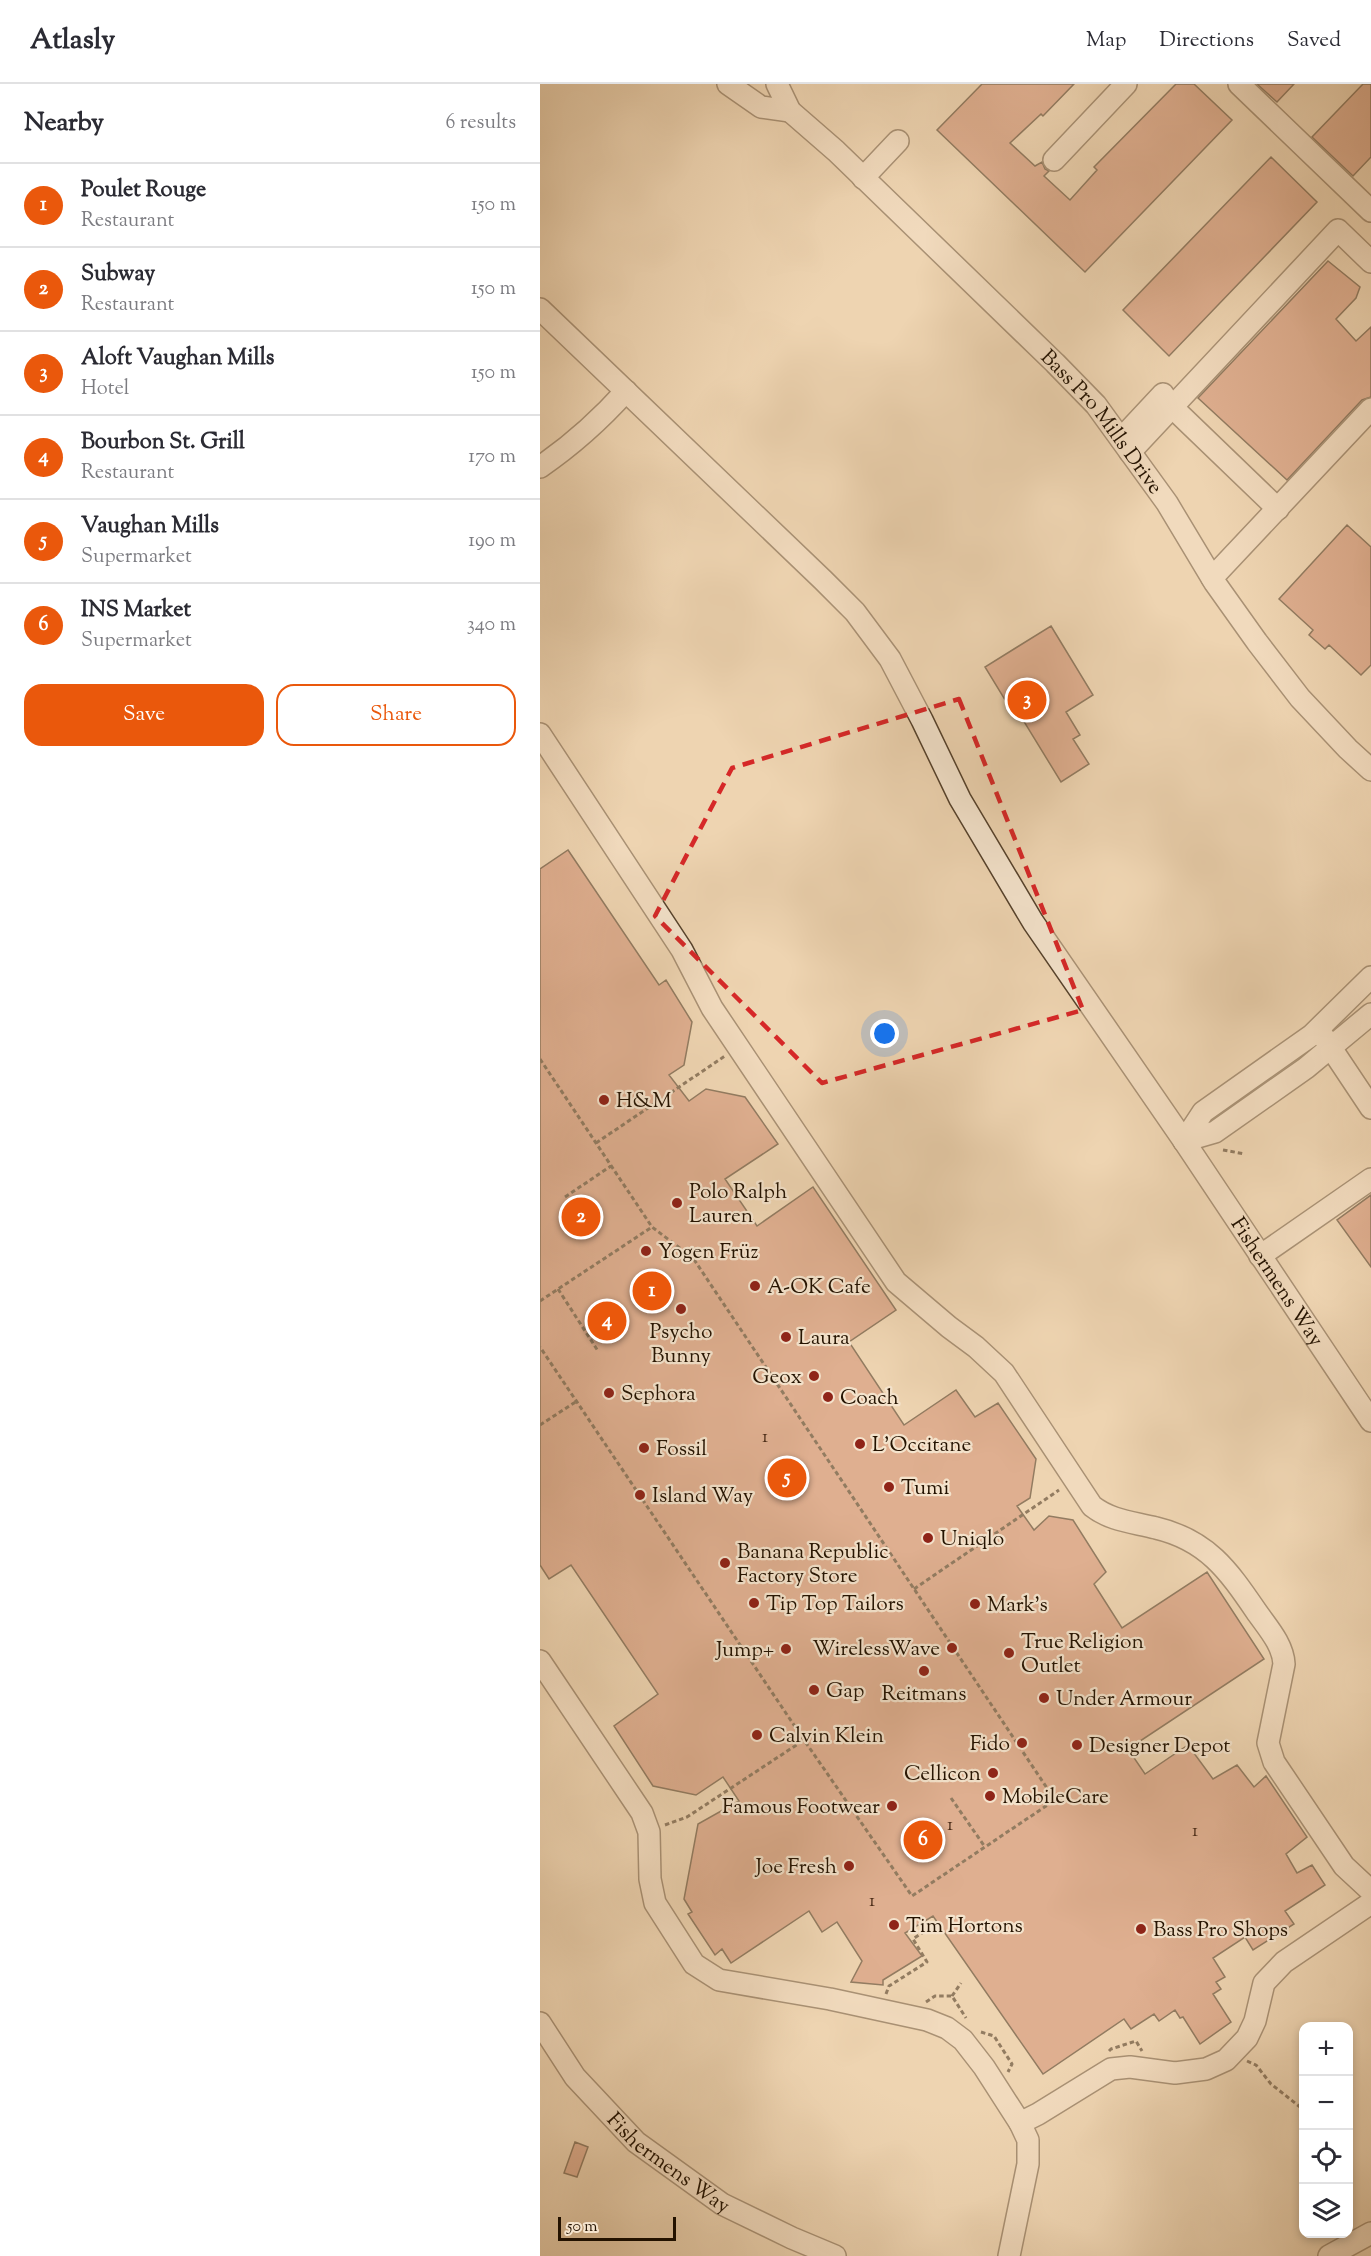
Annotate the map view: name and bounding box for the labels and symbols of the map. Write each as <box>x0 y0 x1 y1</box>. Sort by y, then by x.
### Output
street label: Bass Pro Mills Drive <box>1033 344 1169 501</box>
pin: 3 <box>1008 678 1046 722</box>
your location <box>870 1019 899 1048</box>
place label: H&M <box>616 1087 672 1117</box>
marker: H&M <box>597 1093 611 1107</box>
place label: Polo Ralph Lauren <box>689 1178 787 1232</box>
pin: 2 <box>562 1194 600 1240</box>
marker: Polo Ralph Lauren <box>670 1196 684 1210</box>
street label: Fishermens Way <box>1222 1212 1330 1353</box>
place label: Yogen Früz <box>658 1238 758 1268</box>
marker: Yogen Früz <box>639 1244 653 1258</box>
pin: 1 <box>632 1268 672 1314</box>
place label: A-OK Cafe <box>767 1273 871 1303</box>
marker: A-OK Cafe <box>748 1279 762 1293</box>
pin: 4 <box>588 1298 626 1344</box>
marker: Psycho Bunny <box>674 1302 688 1316</box>
place label: Psycho Bunny <box>650 1318 712 1372</box>
place label: Laura <box>798 1324 850 1354</box>
marker: Laura <box>779 1330 793 1344</box>
place label: Geox <box>752 1363 802 1393</box>
marker: Geox <box>807 1369 821 1383</box>
place label: Sephora <box>621 1380 696 1410</box>
place label: Coach <box>840 1384 899 1414</box>
marker: Sephora <box>602 1386 616 1400</box>
marker: Coach <box>821 1390 835 1404</box>
house number: 1 <box>762 1425 768 1451</box>
place label: L'Occitane <box>872 1431 971 1461</box>
place label: Fossil <box>656 1435 707 1465</box>
marker: L'Occitane <box>853 1437 867 1451</box>
marker: Fossil <box>637 1441 651 1455</box>
pin: 5 <box>768 1456 806 1500</box>
place label: Tumi <box>901 1474 949 1504</box>
marker: Tumi <box>882 1480 896 1494</box>
place label: Island Way <box>652 1482 754 1512</box>
marker: Island Way <box>633 1488 647 1502</box>
place label: Uniqlo <box>940 1525 1004 1555</box>
marker: Uniqlo <box>921 1531 935 1545</box>
place label: Banana Republic Factory Store <box>737 1538 889 1592</box>
marker: Banana Republic Factory Store <box>718 1556 732 1570</box>
place label: Tip Top Tailors <box>766 1590 904 1620</box>
place label: Mark's <box>987 1591 1048 1621</box>
marker: Tip Top Tailors <box>747 1596 761 1610</box>
marker: Mark's <box>968 1597 982 1611</box>
place label: True Religion Outlet <box>1021 1628 1144 1682</box>
place label: WirelessWave <box>812 1635 940 1665</box>
place label: Jump+ <box>715 1636 774 1666</box>
marker: WirelessWave <box>945 1641 959 1655</box>
marker: Jump+ <box>779 1642 793 1656</box>
marker: True Religion Outlet <box>1002 1646 1016 1660</box>
marker: Reitmans <box>917 1664 931 1678</box>
place label: Gap <box>826 1677 864 1707</box>
place label: Reitmans <box>881 1680 967 1710</box>
marker: Gap <box>807 1683 821 1697</box>
place label: Under Armour <box>1056 1685 1192 1715</box>
marker: Under Armour <box>1037 1691 1051 1705</box>
place label: Calvin Klein <box>769 1722 884 1752</box>
marker: Calvin Klein <box>750 1728 764 1742</box>
place label: Fido <box>970 1730 1010 1760</box>
place label: Designer Depot <box>1089 1732 1231 1762</box>
marker: Fido <box>1015 1736 1029 1750</box>
marker: Designer Depot <box>1070 1738 1084 1752</box>
place label: Cellicon <box>904 1760 981 1790</box>
marker: Cellicon <box>986 1766 1000 1780</box>
place label: MobileCare <box>1002 1783 1109 1813</box>
marker: MobileCare <box>983 1789 997 1803</box>
place label: Famous Footwear <box>722 1793 880 1823</box>
marker: Famous Footwear <box>885 1799 899 1813</box>
house number: 1 <box>947 1813 953 1839</box>
pin: 6 <box>904 1818 943 1862</box>
house number: 1 <box>1192 1819 1198 1845</box>
place label: Joe Fresh <box>755 1853 837 1883</box>
marker: Joe Fresh <box>842 1859 856 1873</box>
house number: 1 <box>869 1889 875 1915</box>
place label: Tim Hortons <box>906 1912 1023 1942</box>
place label: Bass Pro Shops <box>1153 1916 1288 1946</box>
marker: Tim Hortons <box>887 1918 901 1932</box>
marker: Bass Pro Shops <box>1134 1922 1148 1936</box>
street label: Fishermens Way <box>599 2107 735 2223</box>
scale bar <box>558 2214 676 2242</box>

